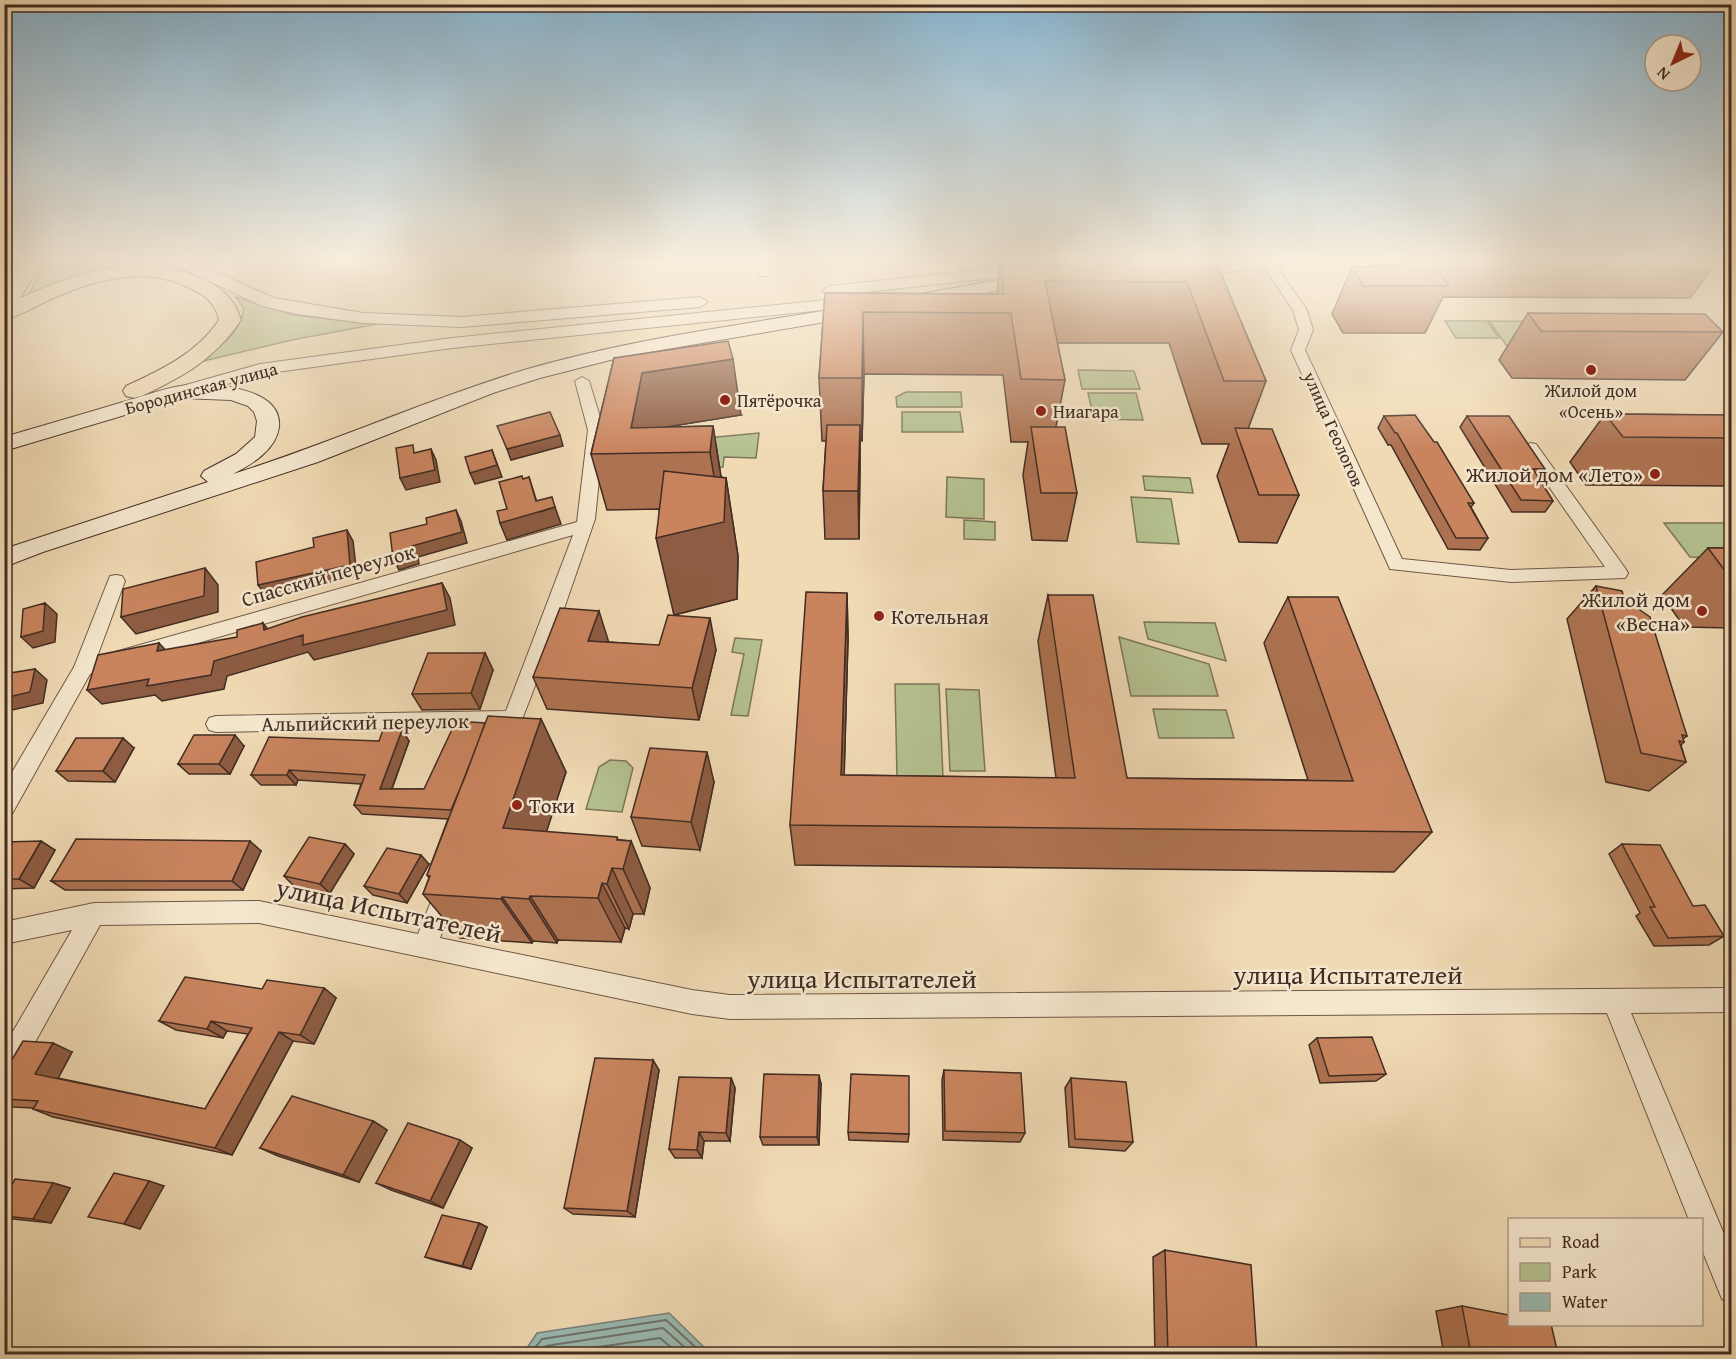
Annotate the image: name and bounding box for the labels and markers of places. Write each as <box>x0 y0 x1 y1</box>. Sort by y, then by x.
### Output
marker: Жилой дом «Осень» <box>1584 363 1598 377</box>
place label: Жилой дом «Осень» <box>1544 377 1637 425</box>
place label: Пятёрочка <box>737 387 822 414</box>
marker: Пятёрочка <box>718 393 732 407</box>
place label: Ниагара <box>1053 398 1119 425</box>
marker: Ниагара <box>1034 404 1048 418</box>
place label: Жилой дом «Лето» <box>1465 459 1643 490</box>
marker: Жилой дом «Лето» <box>1648 467 1662 481</box>
place label: Жилой дом «Весна» <box>1581 584 1690 639</box>
place label: Котельная <box>891 601 989 632</box>
marker: Жилой дом «Весна» <box>1695 604 1709 618</box>
marker: Котельная <box>872 609 886 623</box>
place label: Токи <box>529 790 575 821</box>
marker: Токи <box>510 798 524 812</box>

